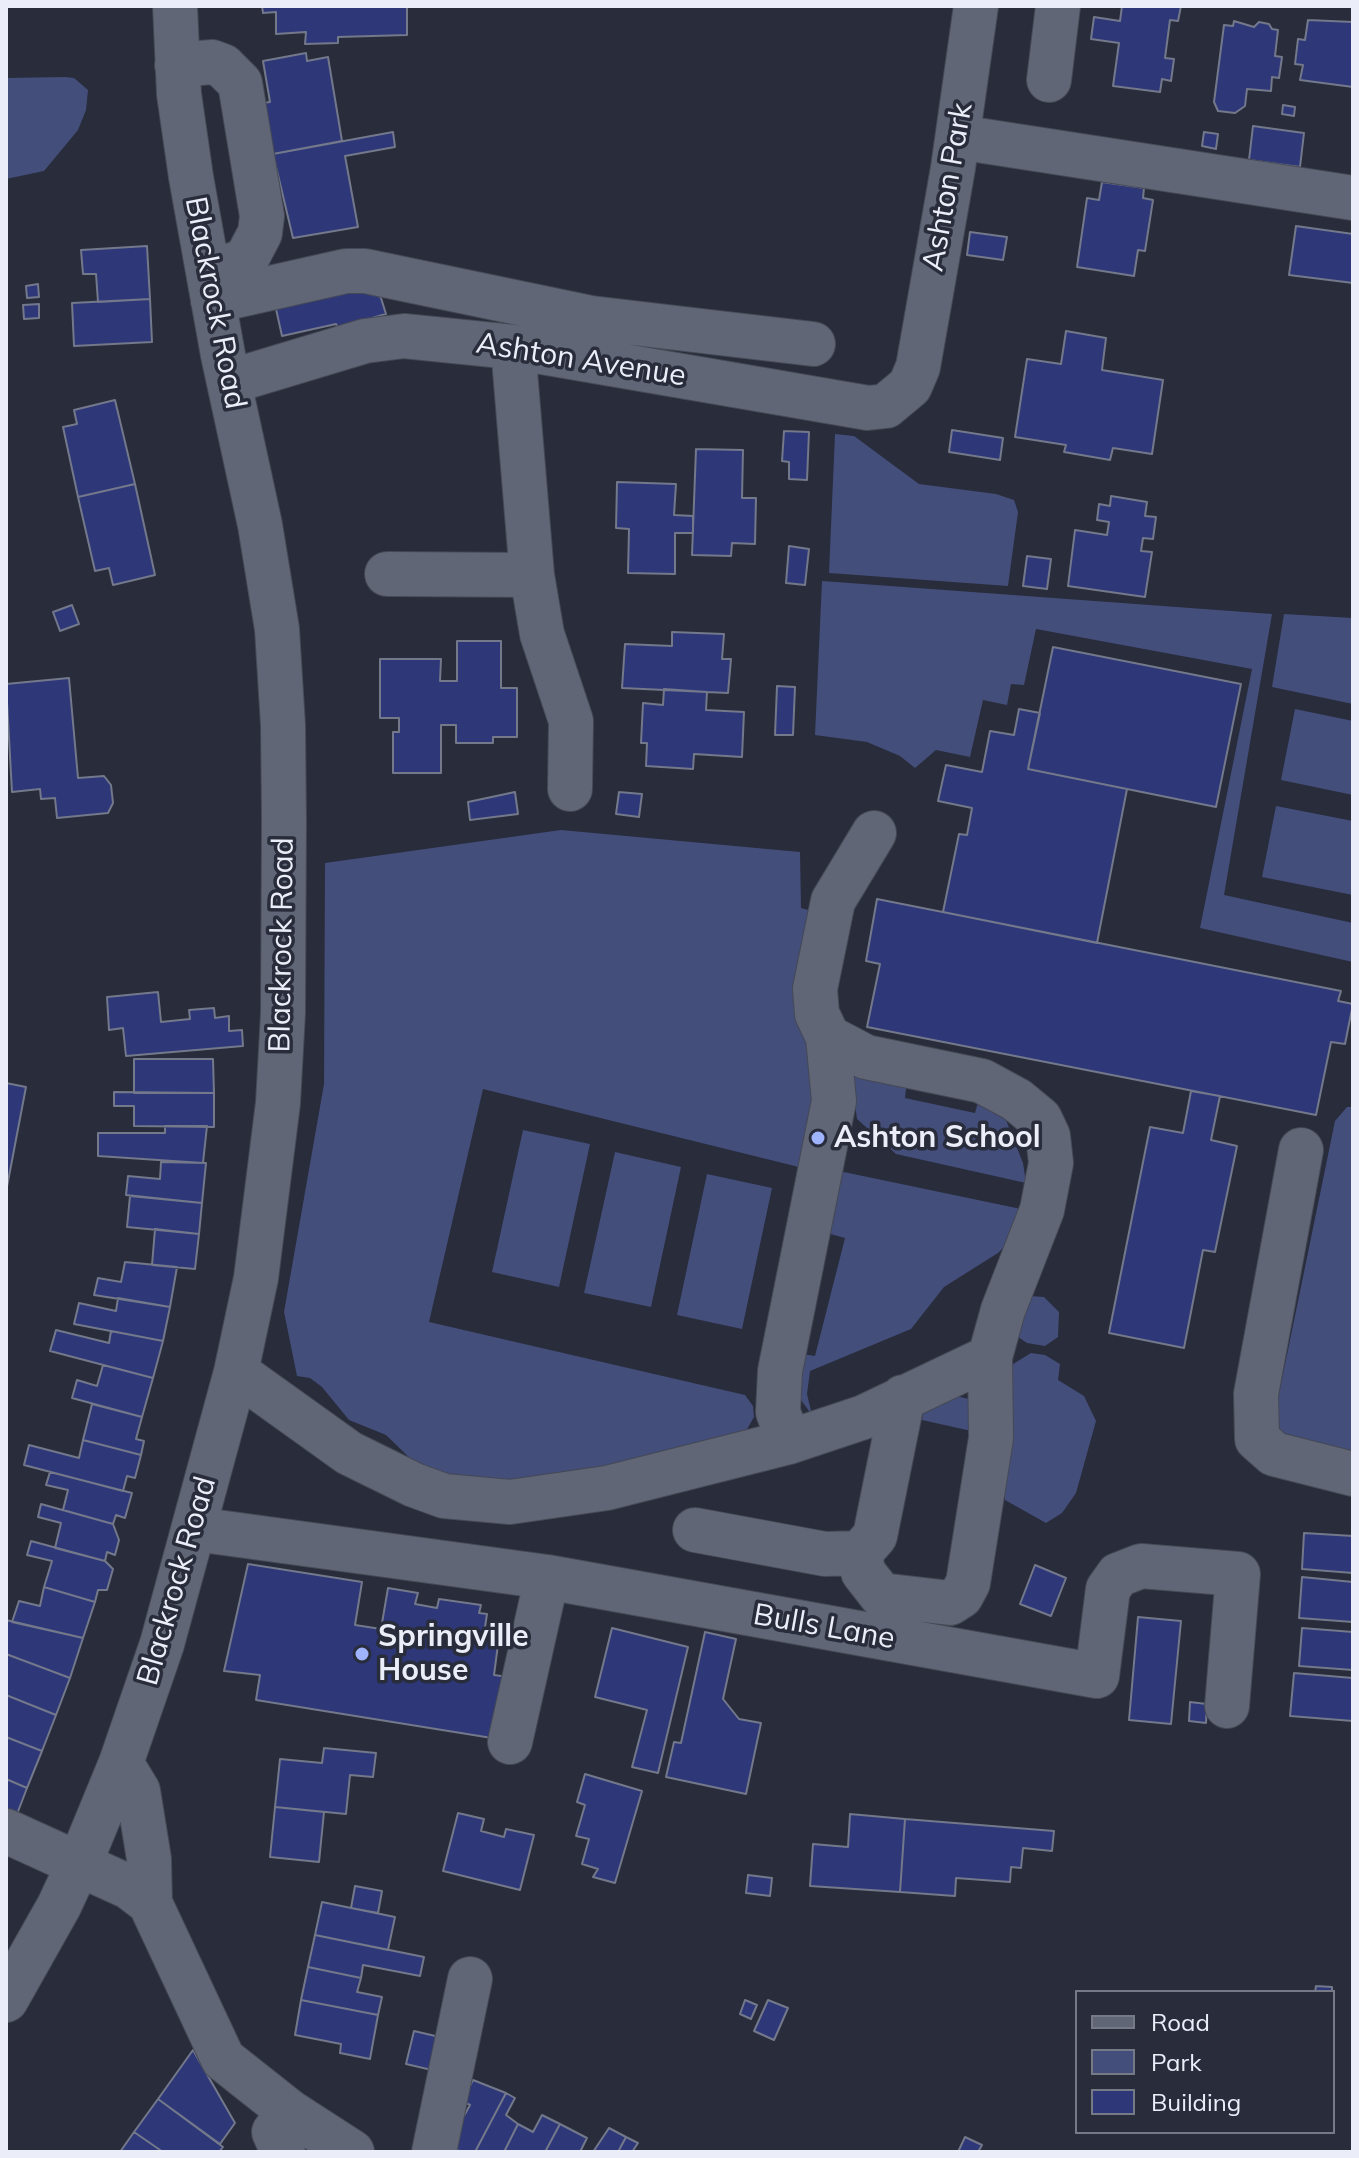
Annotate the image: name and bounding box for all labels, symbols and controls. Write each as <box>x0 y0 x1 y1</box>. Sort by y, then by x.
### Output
street label: Ashton Park <box>915 100 981 274</box>
street label: Blackrock Road <box>177 194 253 412</box>
street label: Ashton Avenue <box>474 326 688 394</box>
street label: Blackrock Road <box>262 837 302 1053</box>
place label: Ashton School <box>834 1120 1041 1156</box>
marker: Ashton School <box>809 1129 827 1147</box>
street label: Blackrock Road <box>130 1473 224 1689</box>
street label: Bulls Lane <box>750 1597 898 1657</box>
place label: Springville House <box>378 1619 529 1690</box>
marker: Springville House <box>353 1645 371 1663</box>
legend <box>1075 1990 1335 2134</box>
text: Road <box>1151 2007 1210 2037</box>
text: Park <box>1151 2047 1202 2077</box>
text: Building <box>1151 2087 1241 2117</box>

